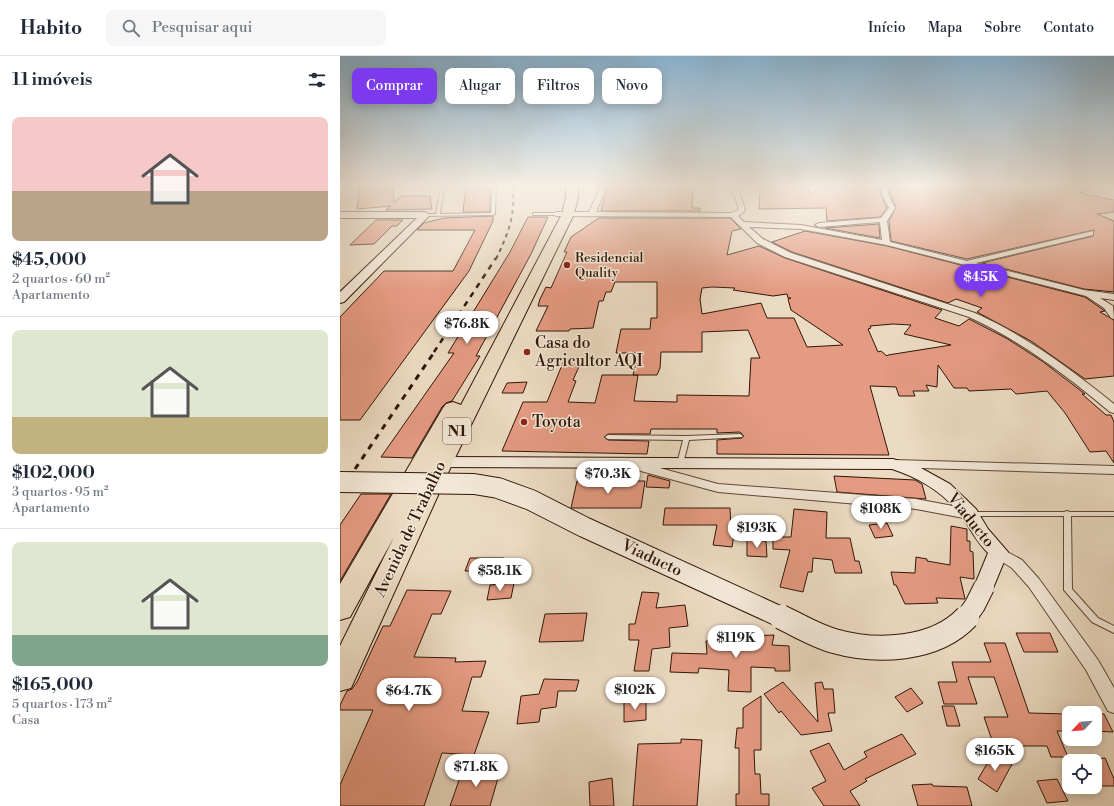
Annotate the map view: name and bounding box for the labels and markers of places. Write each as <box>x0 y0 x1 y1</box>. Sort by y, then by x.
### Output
place label: Residencial Quality <box>575 250 644 281</box>
marker: Residencial Quality <box>562 260 572 270</box>
pin: $45K <box>957 264 1005 298</box>
pin: $76.8K <box>434 311 500 345</box>
place label: Casa do Agricultor AQI <box>534 333 643 371</box>
marker: Casa do Agricultor AQI <box>522 347 532 357</box>
place label: Toyota <box>532 412 582 432</box>
marker: Toyota <box>519 417 529 427</box>
pin: $70.3K <box>575 461 641 495</box>
pin: $108K <box>853 496 909 530</box>
pin: $193K <box>729 515 785 549</box>
pin: $58.1K <box>467 558 533 592</box>
pin: $119K <box>708 625 764 659</box>
pin: $102K <box>607 677 663 711</box>
pin: $64.7K <box>376 678 442 712</box>
pin: $165K <box>967 738 1023 772</box>
pin: $71.8K <box>443 754 509 788</box>

